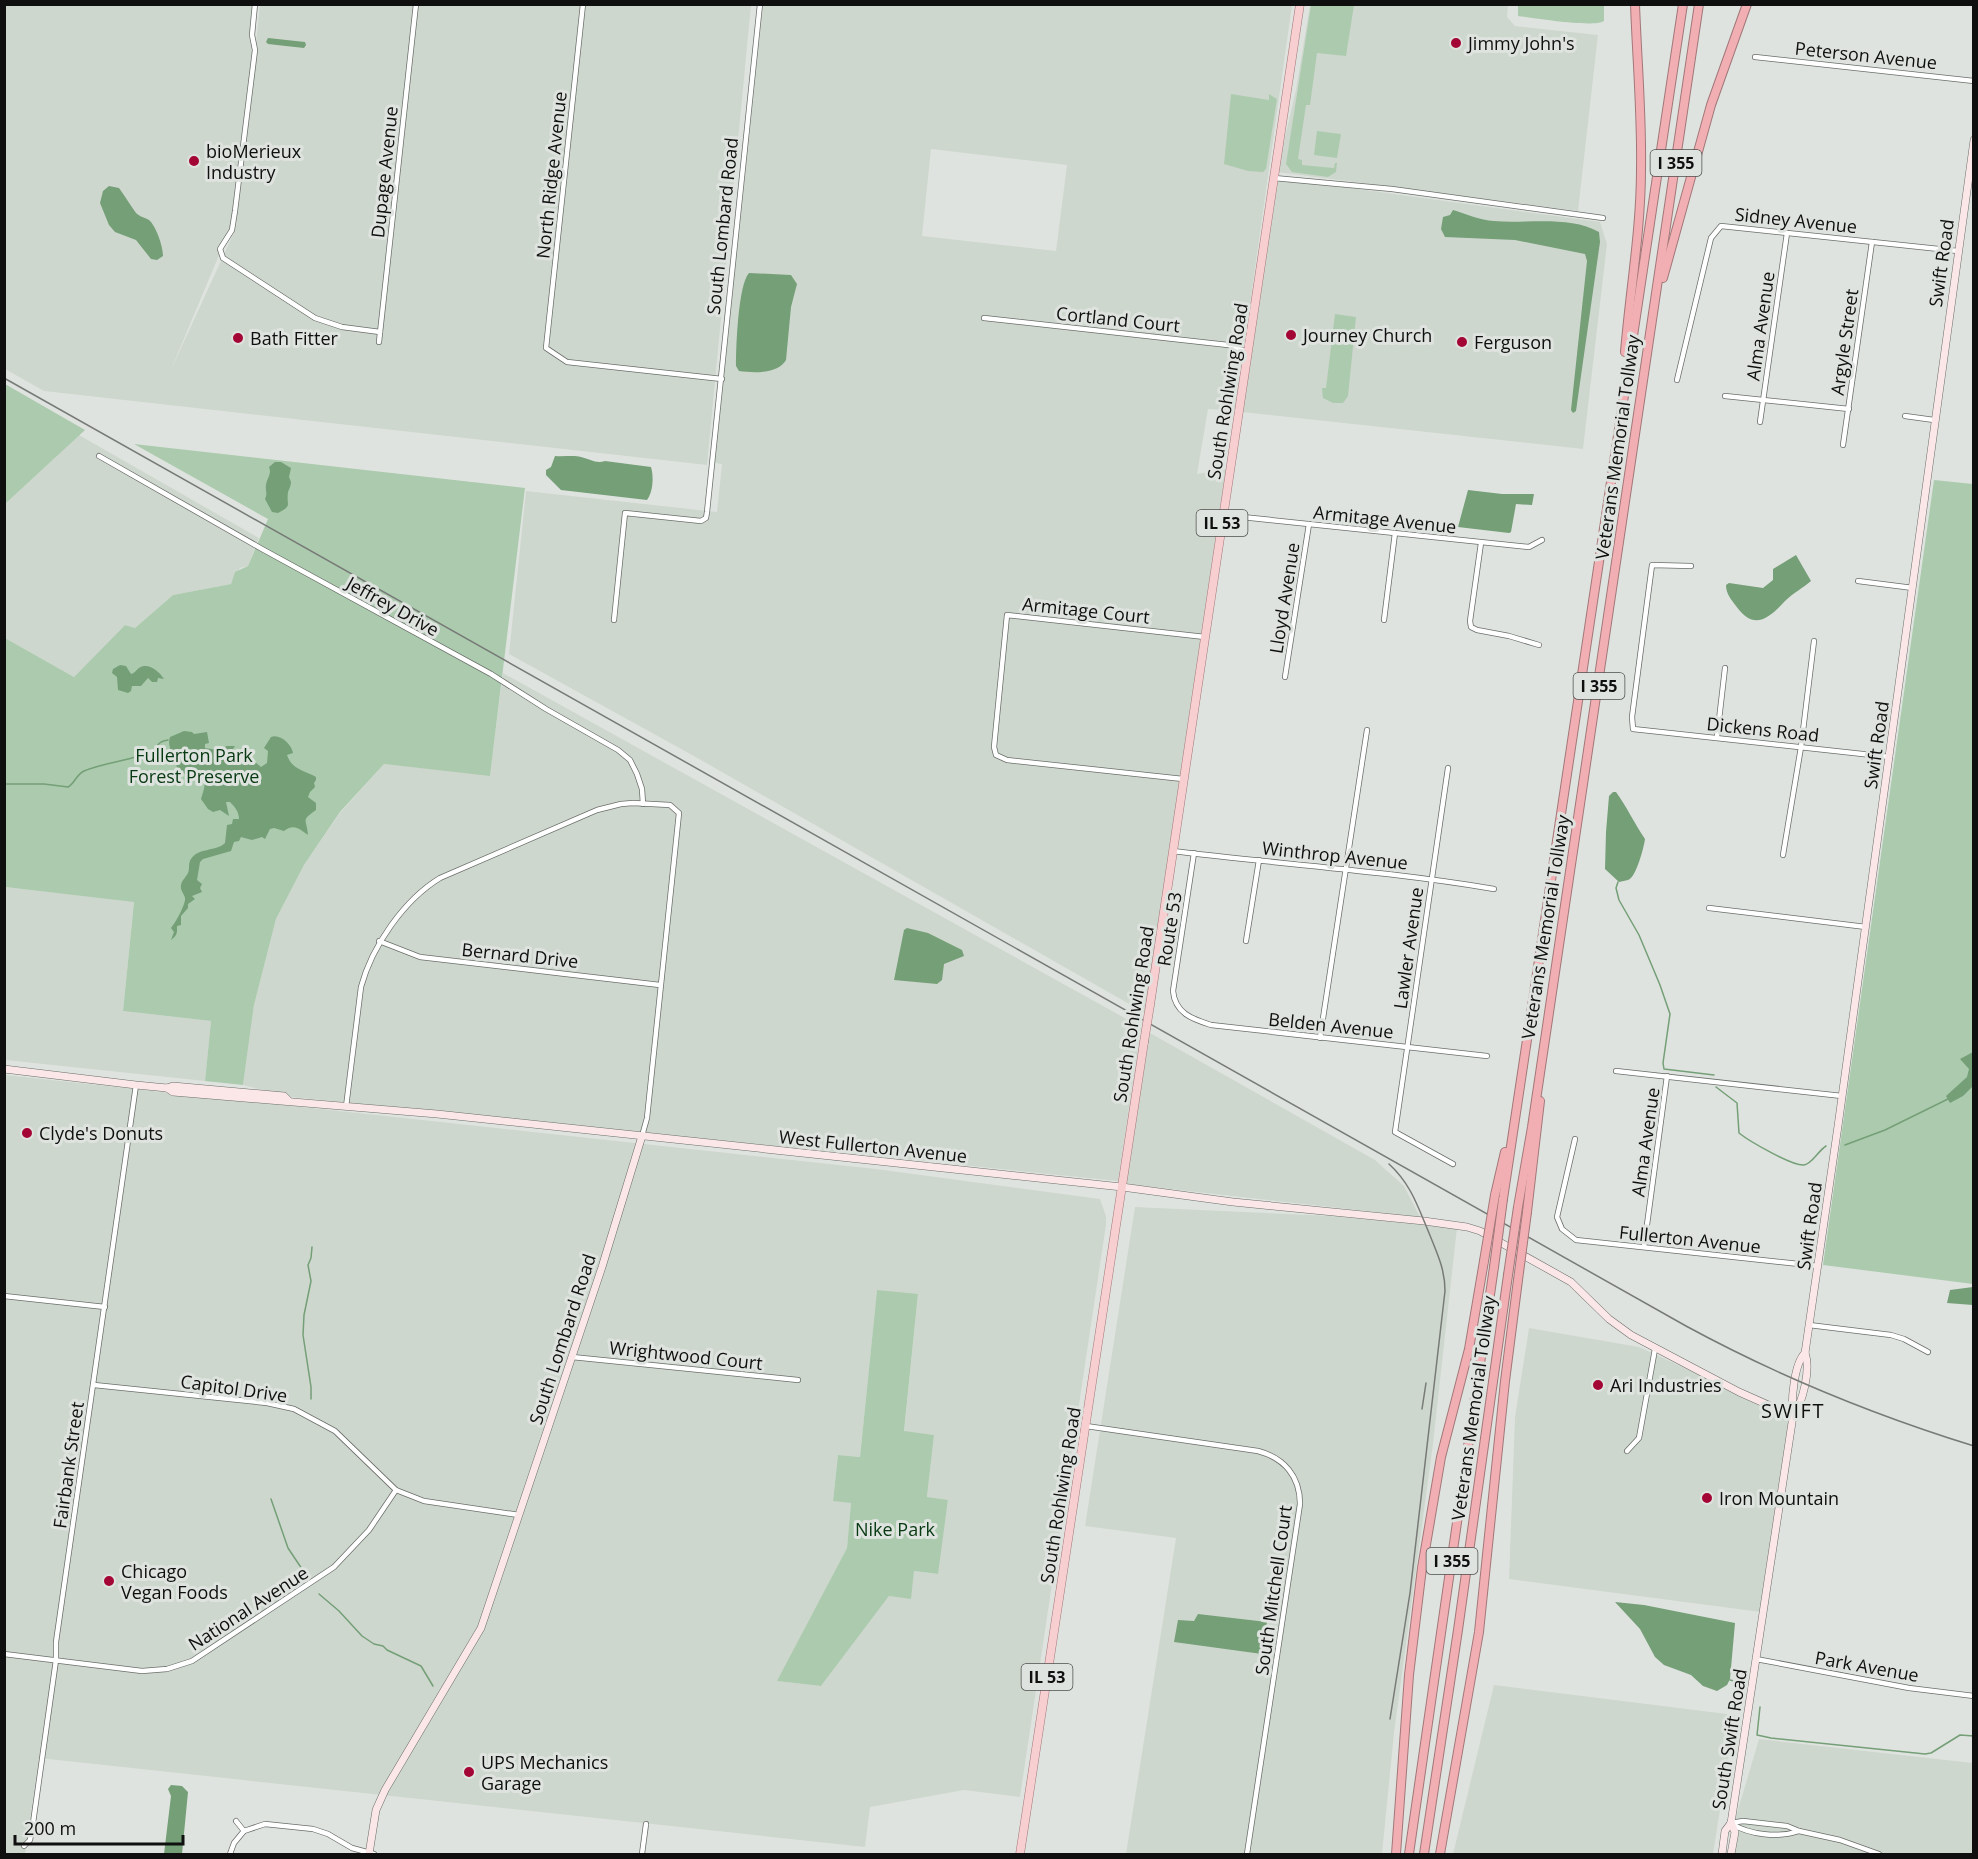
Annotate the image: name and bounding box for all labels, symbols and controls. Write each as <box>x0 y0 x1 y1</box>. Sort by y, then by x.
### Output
place label: Jimmy John's <box>1466 31 1575 55</box>
marker: Jimmy John's <box>1449 36 1463 50</box>
street label: Peterson Avenue <box>1794 36 1938 74</box>
street label: North Ridge Avenue <box>530 90 572 260</box>
street label: Dupage Avenue <box>365 105 403 239</box>
street label: South Lombard Road <box>701 136 743 316</box>
place label: bioMerieux Industry <box>206 139 302 184</box>
road number: I 355 <box>1650 150 1702 176</box>
marker: bioMerieux Industry <box>187 154 201 168</box>
street label: Sidney Avenue <box>1734 202 1858 238</box>
street label: Swift Road <box>1923 218 1959 308</box>
street label: Alma Avenue <box>1740 270 1780 382</box>
street label: Argyle Street <box>1825 287 1863 397</box>
street label: Cortland Court <box>1055 301 1181 337</box>
street label: South Rohlwing Road <box>1201 301 1253 481</box>
place label: Journey Church <box>1301 323 1432 347</box>
place label: Bath Fitter <box>250 326 339 350</box>
marker: Journey Church <box>1284 328 1298 342</box>
place label: Ferguson <box>1474 330 1552 354</box>
marker: Bath Fitter <box>231 331 245 345</box>
street label: Veterans Memorial Tollway <box>1589 332 1645 561</box>
marker: Ferguson <box>1455 335 1469 349</box>
street label: Armitage Avenue <box>1312 500 1458 538</box>
road number: IL 53 <box>1196 510 1248 536</box>
street label: Lloyd Avenue <box>1263 541 1305 655</box>
street label: Jeffrey Drive <box>341 570 444 641</box>
street label: Armitage Court <box>1021 591 1151 629</box>
road number: I 355 <box>1574 673 1624 699</box>
street label: Swift Road <box>1858 700 1894 790</box>
street label: Dickens Road <box>1706 711 1820 747</box>
park label: Fullerton Park Forest Preserve <box>129 743 259 788</box>
street label: Veterans Memorial Tollway <box>1515 812 1575 1041</box>
street label: Winthrop Avenue <box>1261 835 1409 875</box>
street label: Lawler Avenue <box>1388 886 1428 1010</box>
street label: Route 53 <box>1151 890 1187 968</box>
street label: South Rohlwing Road <box>1107 924 1159 1104</box>
street label: Bernard Drive <box>460 937 580 973</box>
street label: Belden Avenue <box>1267 1006 1395 1044</box>
street label: Alma Avenue <box>1625 1086 1665 1198</box>
place label: Clyde's Donuts <box>39 1121 163 1145</box>
street label: West Fullerton Avenue <box>778 1124 968 1168</box>
marker: Clyde's Donuts <box>20 1126 34 1140</box>
street label: Swift Road <box>1791 1181 1827 1271</box>
street label: Fullerton Avenue <box>1618 1220 1762 1258</box>
street label: South Lombard Road <box>523 1251 601 1427</box>
street label: Veterans Memorial Tollway <box>1445 1293 1501 1522</box>
street label: Wrightwood Court <box>608 1335 764 1375</box>
street label: Capitol Drive <box>179 1369 289 1407</box>
place label: Ari Industries <box>1610 1373 1722 1397</box>
marker: Ari Industries <box>1591 1378 1605 1392</box>
district label: SWIFT <box>1761 1397 1825 1424</box>
street label: Fairbank Street <box>47 1400 89 1530</box>
street label: South Rohlwing Road <box>1034 1405 1086 1585</box>
place label: Iron Mountain <box>1719 1486 1839 1510</box>
marker: Iron Mountain <box>1700 1491 1714 1505</box>
street label: South Mitchell Court <box>1249 1503 1297 1677</box>
park label: Nike Park <box>855 1517 936 1541</box>
road number: I 355 <box>1426 1548 1478 1574</box>
place label: Chicago Vegan Foods <box>121 1559 228 1604</box>
street label: National Avenue <box>183 1560 313 1656</box>
marker: Chicago Vegan Foods <box>102 1574 116 1588</box>
street label: Park Avenue <box>1813 1645 1921 1687</box>
road number: IL 53 <box>1022 1664 1072 1690</box>
street label: South Swift Road <box>1706 1667 1752 1811</box>
place label: UPS Mechanics Garage <box>481 1750 608 1795</box>
marker: UPS Mechanics Garage <box>462 1765 476 1779</box>
scale bar <box>15 1808 183 1846</box>
text: 200 m <box>24 1816 76 1840</box>

